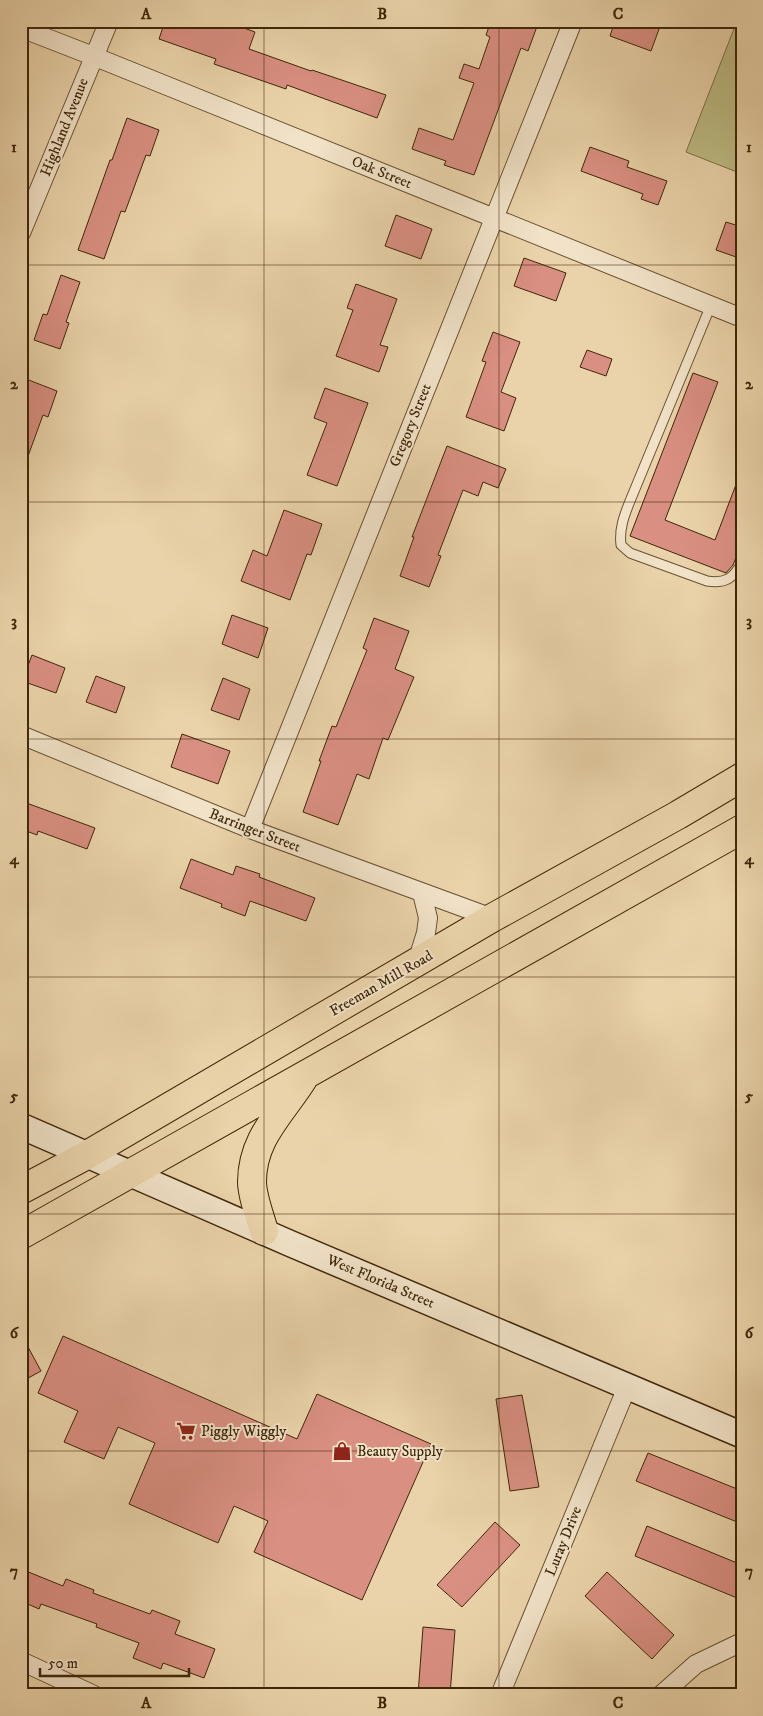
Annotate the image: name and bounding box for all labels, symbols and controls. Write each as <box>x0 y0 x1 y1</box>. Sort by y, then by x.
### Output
text: A <box>140 4 152 24</box>
text: B <box>377 4 387 24</box>
text: C <box>613 4 623 24</box>
street label: Highland Avenue <box>36 75 93 179</box>
text: 1 <box>11 137 17 157</box>
text: 1 <box>746 137 752 157</box>
street label: Oak Street <box>349 152 415 193</box>
text: 2 <box>10 374 19 394</box>
text: 2 <box>745 374 754 394</box>
street label: Gregory Street <box>385 381 436 470</box>
text: 3 <box>11 611 17 631</box>
text: 3 <box>746 611 752 631</box>
street label: Barringer Street <box>206 804 303 857</box>
text: 4 <box>8 849 19 869</box>
text: 4 <box>743 849 754 869</box>
street label: Freeman Mill Road <box>326 946 437 1021</box>
text: 5 <box>9 1086 18 1106</box>
text: 5 <box>744 1086 753 1106</box>
street label: West Florida Street <box>323 1250 438 1313</box>
text: 6 <box>10 1323 20 1343</box>
text: 6 <box>745 1323 755 1343</box>
supermarket icon: Piggly Wiggly <box>175 1420 197 1442</box>
place label: Piggly Wiggly <box>201 1422 287 1441</box>
shop icon: Beauty Supply <box>331 1440 353 1462</box>
place label: Beauty Supply <box>357 1442 444 1461</box>
street label: Luray Drive <box>541 1503 586 1579</box>
text: 7 <box>10 1561 18 1581</box>
text: 7 <box>745 1561 753 1581</box>
scale bar <box>40 1646 189 1678</box>
text: 50 m <box>48 1654 78 1673</box>
text: A <box>140 1693 152 1713</box>
text: B <box>377 1693 387 1713</box>
text: C <box>613 1693 623 1713</box>

